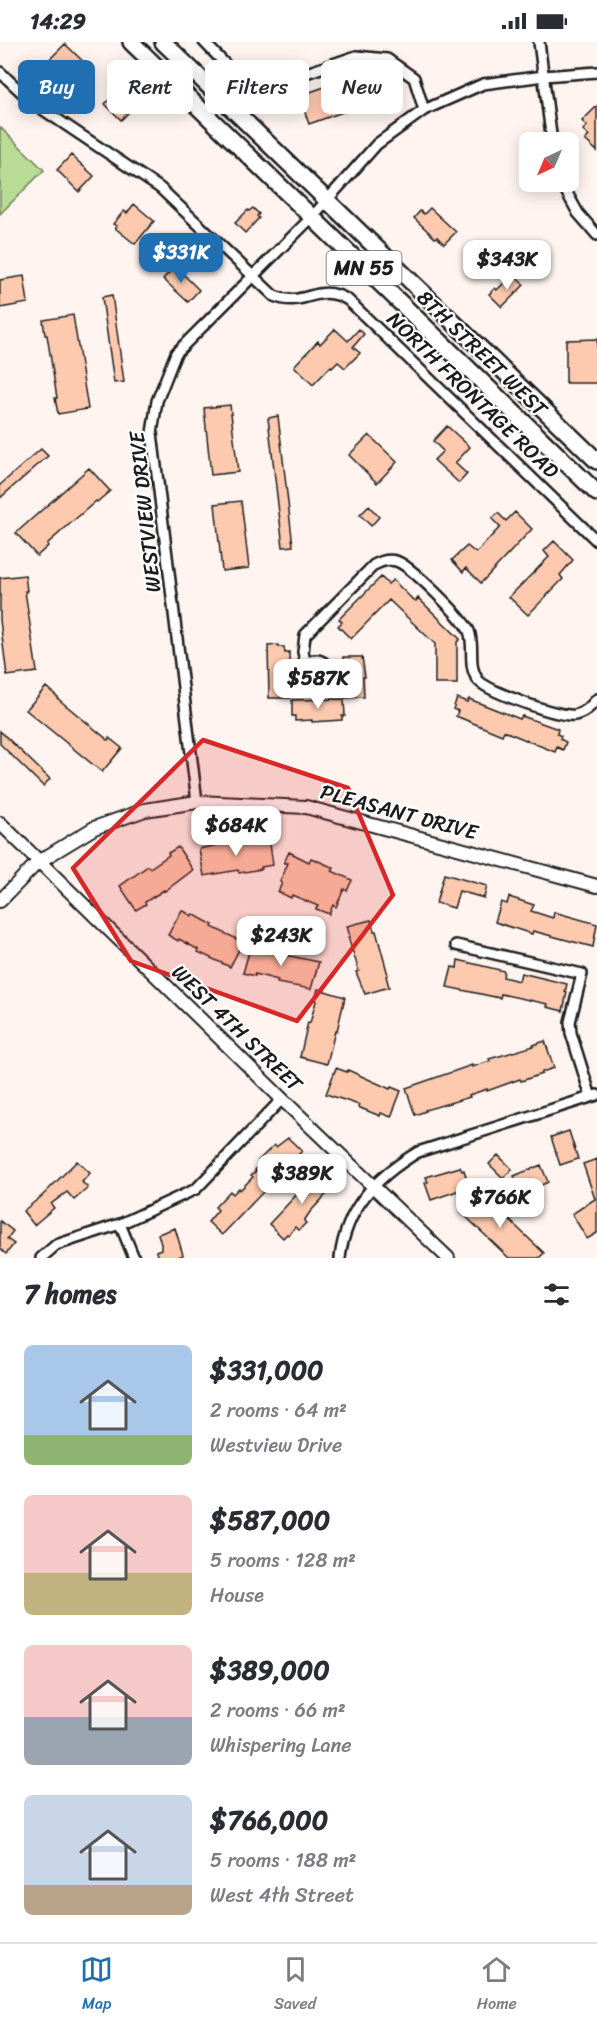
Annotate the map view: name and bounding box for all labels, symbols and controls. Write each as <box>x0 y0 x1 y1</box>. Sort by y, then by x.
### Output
text: 14:29 <box>30 2 86 41</box>
chip: Buy <box>18 60 95 114</box>
chip: Rent <box>107 60 193 114</box>
chip: Filters <box>205 60 309 114</box>
chip: New <box>321 60 403 114</box>
north arrow <box>519 132 579 192</box>
map controls <box>519 132 579 192</box>
pin: $331K <box>139 233 223 284</box>
text: $331K <box>153 235 209 270</box>
pin: $343K <box>465 240 549 291</box>
text: $343K <box>477 242 537 277</box>
road number: MN 55 <box>326 251 401 285</box>
street label: 8TH STREET WEST <box>407 280 558 427</box>
street label: NORTH FRONTAGE ROAD <box>377 302 569 488</box>
street label: WESTVIEW DRIVE <box>118 428 172 594</box>
pin: $587K <box>276 659 360 710</box>
text: $587K <box>287 661 349 696</box>
street label: PLEASANT DRIVE <box>316 773 483 852</box>
pin: $684K <box>194 806 278 857</box>
text: $684K <box>205 808 267 843</box>
pin: $243K <box>239 916 323 967</box>
text: $243K <box>251 918 311 953</box>
street label: WEST 4TH STREET <box>162 955 313 1102</box>
pin: $389K <box>260 1154 344 1205</box>
text: $389K <box>272 1156 332 1191</box>
pin: $766K <box>458 1178 542 1229</box>
text: $766K <box>470 1180 530 1215</box>
text: 7 homes <box>24 1271 116 1317</box>
icon: filters <box>540 1278 573 1311</box>
text: $331,000 <box>210 1347 324 1393</box>
icon: home <box>72 1369 144 1441</box>
text: 2 rooms · 64 m² <box>210 1393 347 1428</box>
text: Westview Drive <box>210 1428 342 1463</box>
text: $587,000 <box>210 1497 330 1543</box>
icon: home <box>72 1519 144 1591</box>
text: 5 rooms · 128 m² <box>210 1543 356 1578</box>
text: House <box>210 1578 264 1613</box>
text: $389,000 <box>210 1647 330 1693</box>
icon: home <box>72 1669 144 1741</box>
text: 2 rooms · 66 m² <box>210 1693 346 1728</box>
text: Whispering Lane <box>210 1728 352 1763</box>
text: $766,000 <box>210 1797 328 1843</box>
icon: home <box>72 1819 144 1891</box>
text: 5 rooms · 188 m² <box>210 1843 356 1878</box>
text: West 4th Street <box>210 1878 354 1913</box>
tab: Map <box>80 1953 113 2018</box>
tab: Saved <box>274 1953 316 2018</box>
tab: Home <box>477 1953 517 2018</box>

